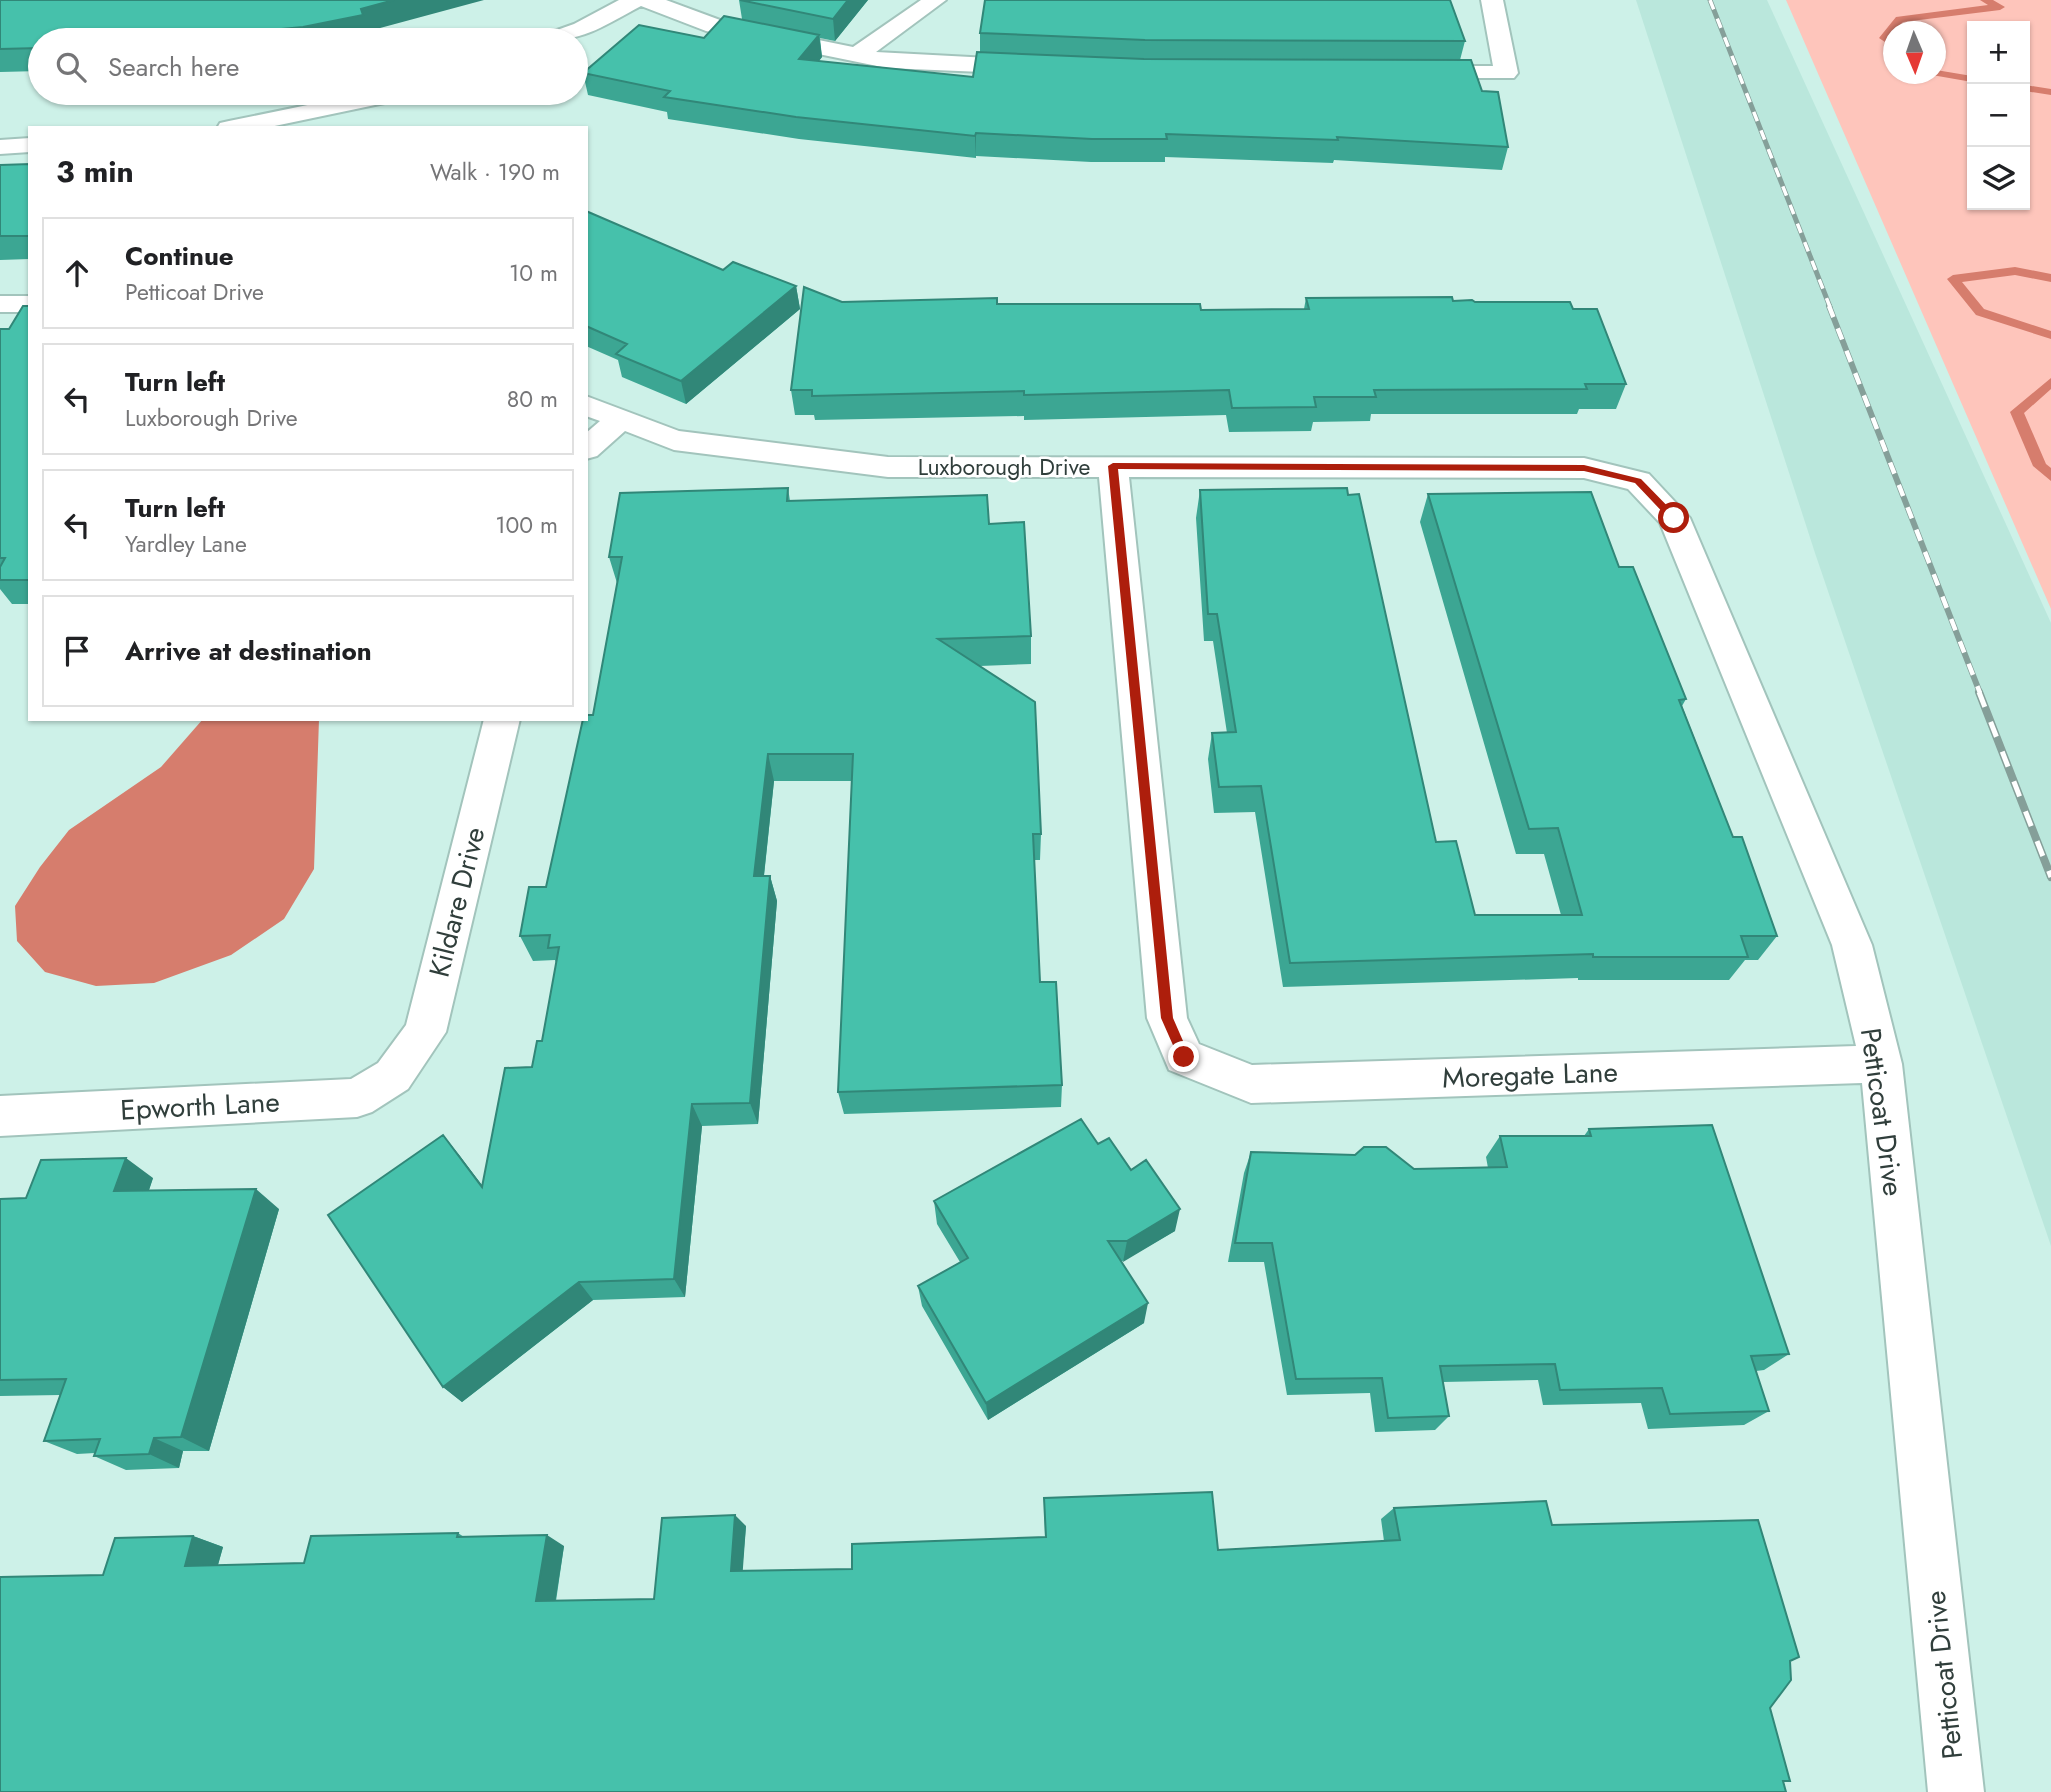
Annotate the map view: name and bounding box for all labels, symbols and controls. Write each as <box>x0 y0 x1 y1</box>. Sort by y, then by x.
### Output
north arrow <box>1883 21 1946 84</box>
map controls <box>1967 21 2030 210</box>
button: + <box>1967 21 2030 84</box>
search box <box>28 28 588 105</box>
icon: search <box>52 48 90 86</box>
text: Search here <box>108 48 240 86</box>
button: − <box>1967 84 2030 147</box>
button: layers <box>1967 147 2030 210</box>
text: 3 min <box>56 150 134 193</box>
text: Walk · 190 m <box>430 155 560 189</box>
text: Continue <box>125 237 234 275</box>
icon: ahead <box>58 254 96 292</box>
text: 10 m <box>509 256 558 290</box>
text: Petticoat Drive <box>125 275 264 309</box>
text: Turn left <box>125 363 225 401</box>
icon: left <box>58 380 96 418</box>
text: 80 m <box>507 382 558 416</box>
text: Luxborough Drive <box>125 401 298 435</box>
street label: Luxborough Drive <box>918 450 1090 484</box>
text: Turn left <box>125 489 225 527</box>
route start <box>1658 502 1689 533</box>
icon: left <box>58 506 96 544</box>
text: 100 m <box>495 508 558 542</box>
text: Yardley Lane <box>125 527 247 561</box>
icon: arrive <box>58 632 96 670</box>
text: Arrive at destination <box>125 632 372 670</box>
street label: Kildare Drive <box>419 823 495 981</box>
street label: Petticoat Drive <box>1850 1025 1914 1199</box>
route end <box>1168 1041 1199 1072</box>
street label: Moregate Lane <box>1441 1051 1619 1099</box>
street label: Epworth Lane <box>119 1081 281 1131</box>
street label: Petticoat Drive <box>1915 1589 1973 1761</box>

